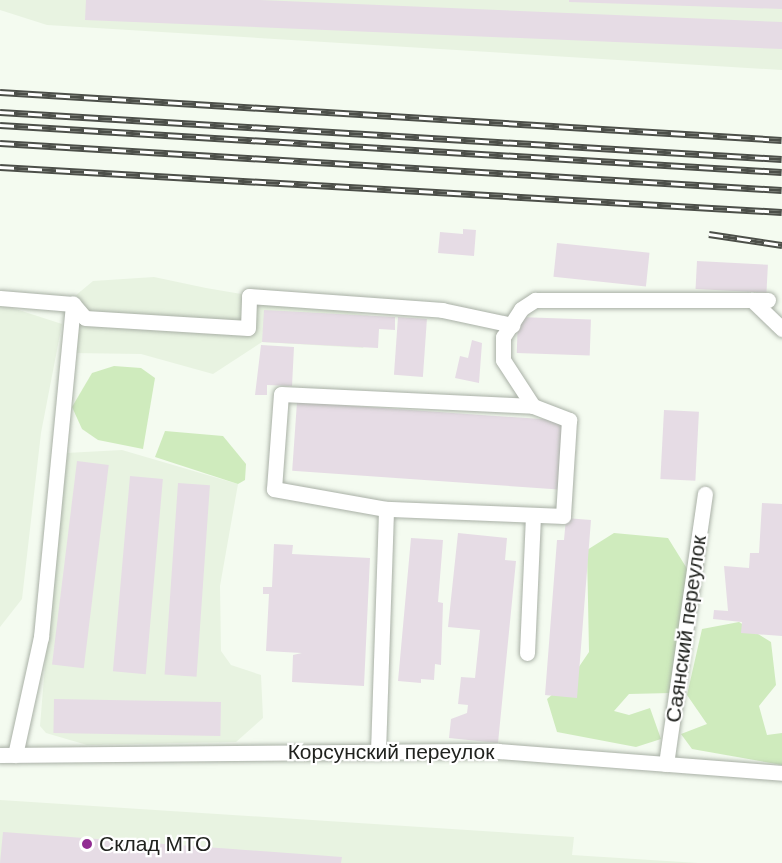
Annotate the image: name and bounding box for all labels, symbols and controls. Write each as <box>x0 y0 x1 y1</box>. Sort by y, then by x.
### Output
street label: Саянский переулок <box>660 534 712 724</box>
street label: Корсунский переулок <box>288 739 494 765</box>
place label: Склад МТО <box>99 831 211 857</box>
marker: Склад МТО <box>80 837 94 851</box>

